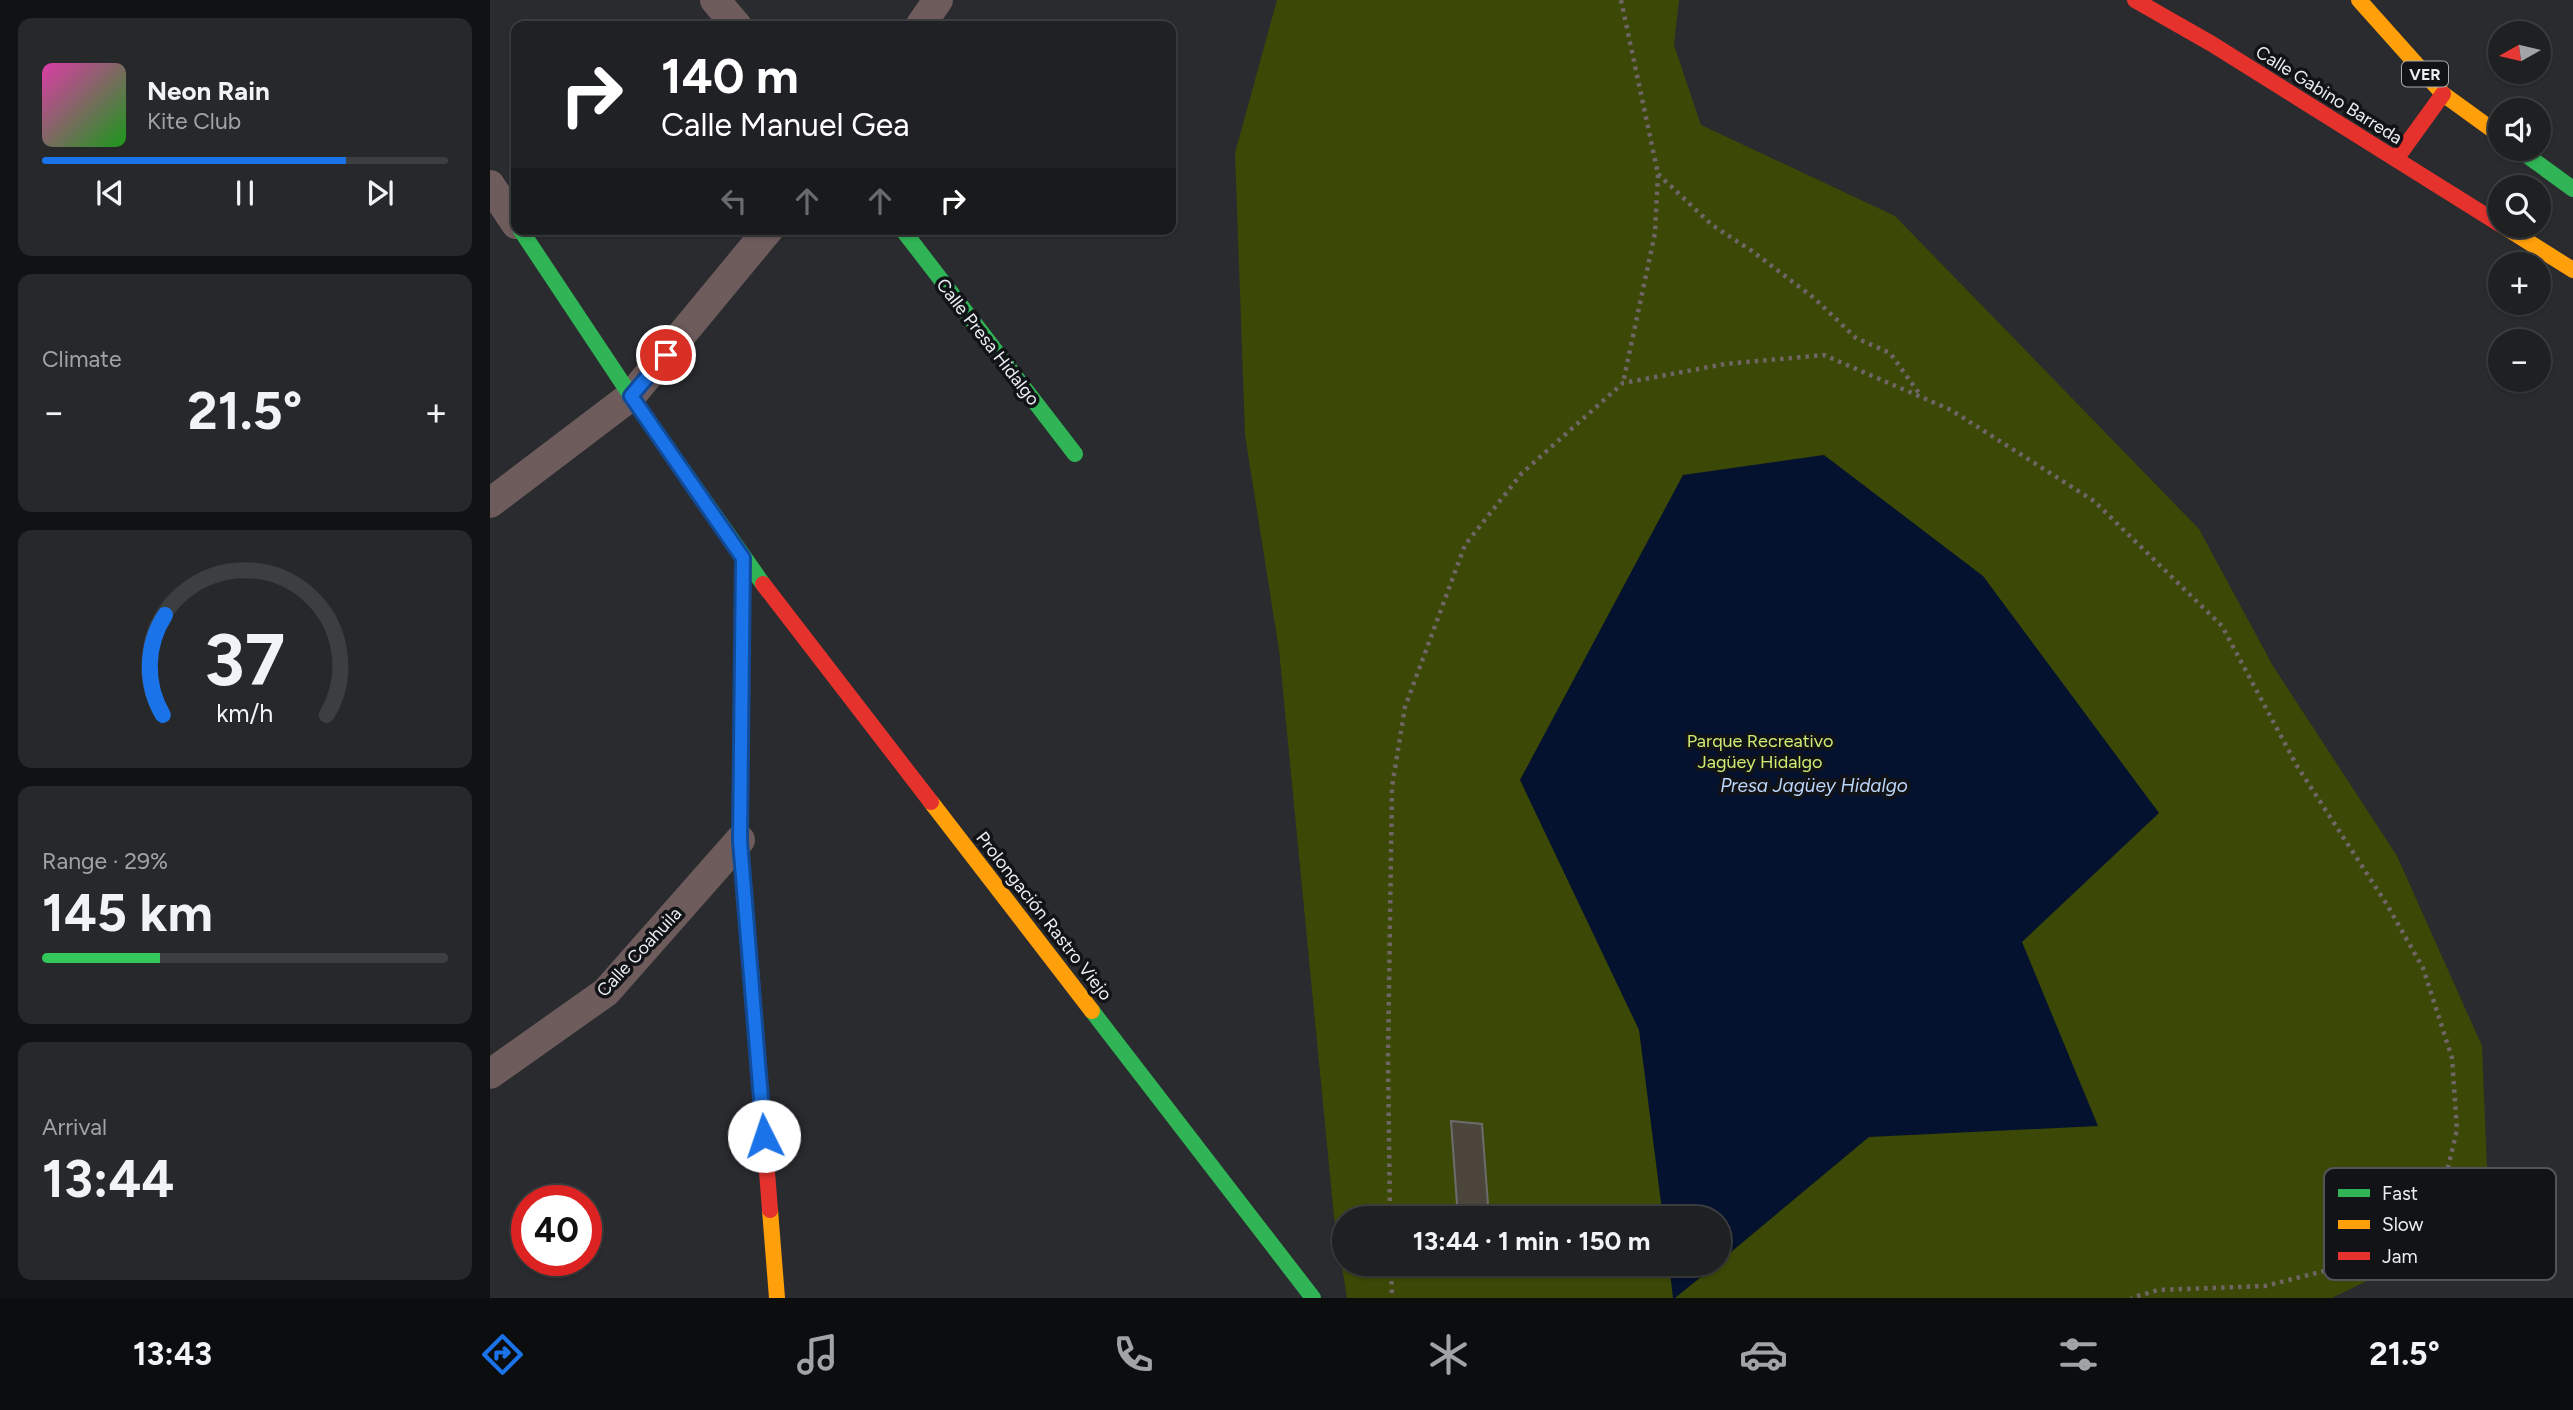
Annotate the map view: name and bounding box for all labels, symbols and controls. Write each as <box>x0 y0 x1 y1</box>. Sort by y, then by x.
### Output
north arrow <box>2488 21 2552 84</box>
map controls <box>2488 21 2551 392</box>
street label: Calle Gabino Barreda <box>2252 41 2406 149</box>
text: 140 m <box>661 46 799 105</box>
icon: right <box>546 49 637 140</box>
road number: VER <box>2402 61 2448 86</box>
text: Neon Rain <box>147 75 270 107</box>
button: sound <box>2488 98 2551 161</box>
text: Calle Manuel Gea <box>661 106 909 144</box>
text: Kite Club <box>147 107 241 135</box>
icon: previous <box>91 174 129 212</box>
icon: pause <box>226 174 264 212</box>
icon: next <box>361 174 399 212</box>
button: search <box>2488 175 2551 238</box>
icon: left <box>715 182 753 220</box>
icon: ahead <box>788 182 826 220</box>
icon: ahead <box>861 182 899 220</box>
icon: right <box>934 182 972 220</box>
button: + <box>2488 252 2551 315</box>
street label: Calle Presa Hidalgo <box>932 274 1044 410</box>
pin <box>636 325 696 385</box>
button: − <box>2488 329 2551 392</box>
icon: arrive <box>647 336 685 374</box>
text: Climate <box>42 345 121 373</box>
text: 21.5° <box>188 380 302 442</box>
text: − <box>42 389 66 435</box>
text: + <box>424 389 448 435</box>
text: 37 <box>205 616 285 703</box>
text: km/h <box>216 698 274 728</box>
park label: Parque Recreativo Jagüey Hidalgo <box>1687 730 1833 773</box>
water label: Presa Jagüey Hidalgo <box>1720 774 1908 797</box>
street label: Prolongación Rastro Viejo <box>971 827 1117 1005</box>
text: Range · 29% <box>42 847 168 875</box>
text: 145 km <box>42 882 213 944</box>
street label: Calle Coahuila <box>592 903 686 1001</box>
position arrow <box>727 1099 801 1173</box>
text: Arrival <box>42 1113 107 1141</box>
text: 13:44 <box>42 1148 174 1210</box>
legend <box>2324 1168 2556 1280</box>
text: Fast <box>2382 1182 2418 1205</box>
speed limit sign: 40 <box>511 1185 602 1276</box>
text: Slow <box>2382 1213 2424 1236</box>
text: 13:44 · 1 min · 150 m <box>1413 1225 1650 1257</box>
text: Jam <box>2382 1245 2418 1268</box>
icon: directions <box>478 1330 527 1379</box>
icon: music <box>793 1330 842 1379</box>
icon: phone <box>1109 1330 1158 1379</box>
icon: climate <box>1424 1330 1473 1379</box>
icon: car <box>1739 1330 1788 1379</box>
icon: filters <box>2054 1330 2103 1379</box>
text: 13:43 <box>133 1335 212 1373</box>
text: 21.5° <box>2369 1335 2440 1373</box>

